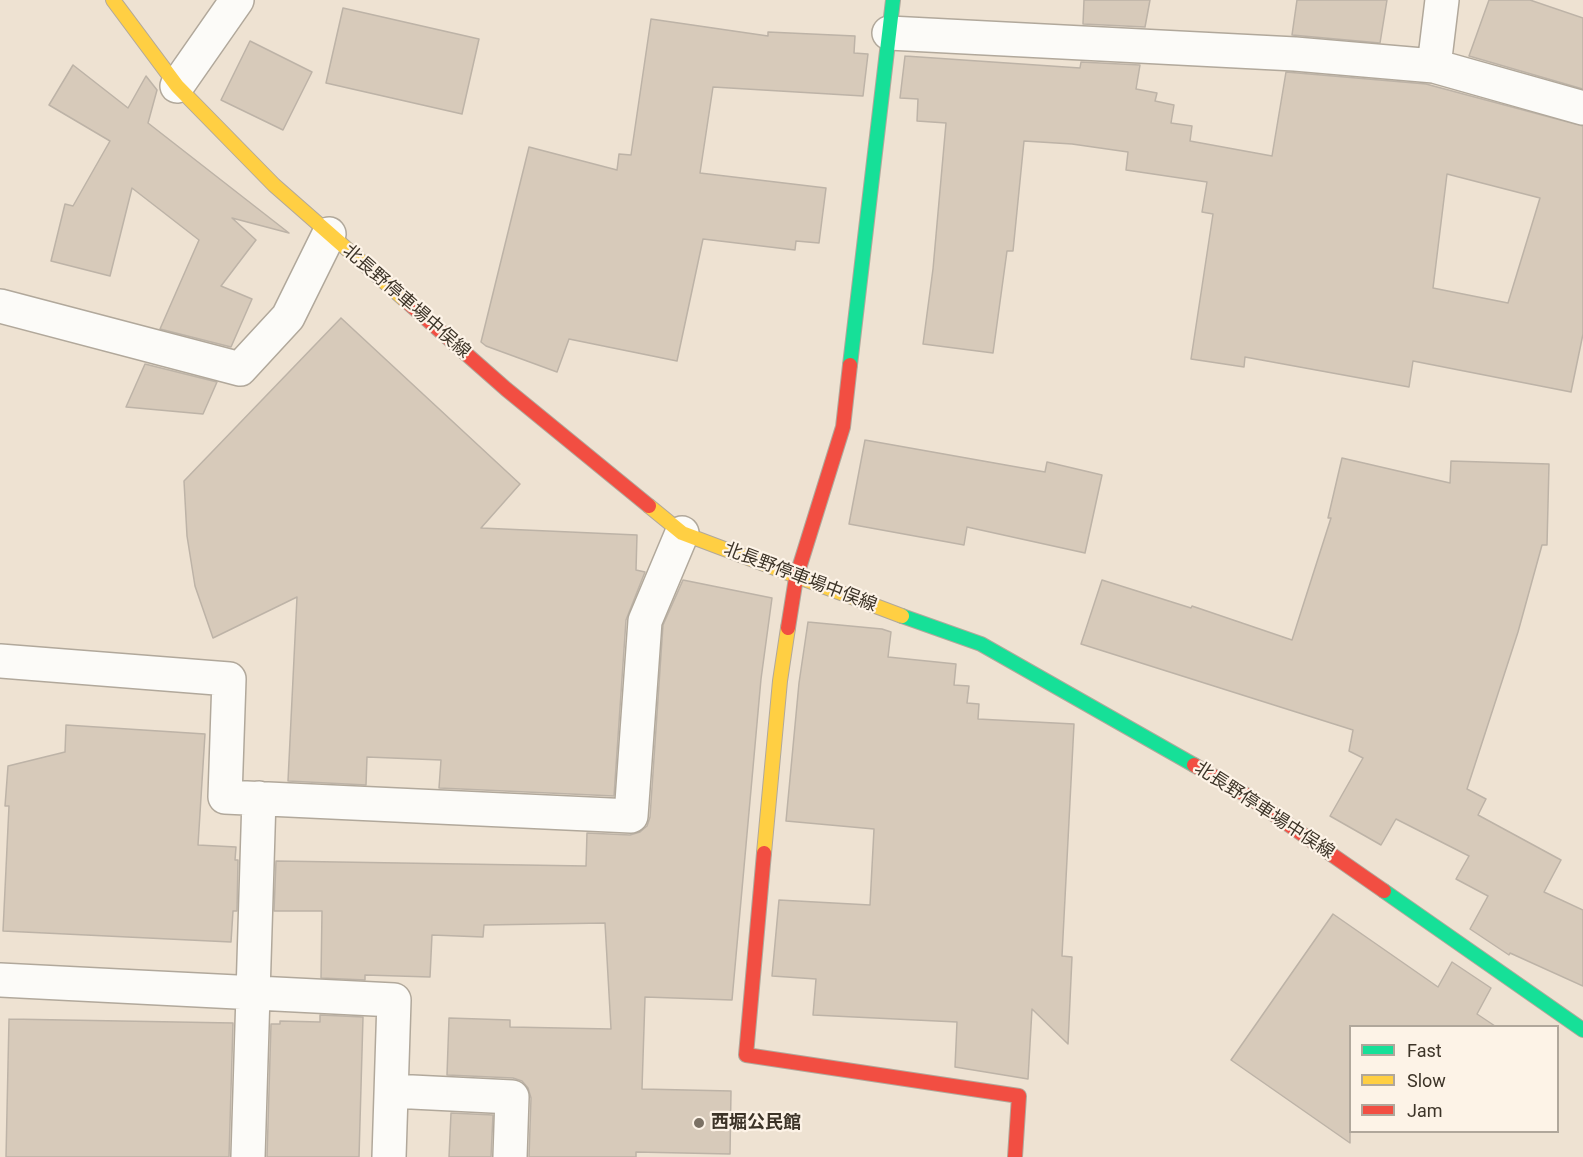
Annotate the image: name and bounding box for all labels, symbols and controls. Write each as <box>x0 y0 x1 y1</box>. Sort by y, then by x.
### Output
street label: 北長野停車場中俣線 <box>338 241 474 363</box>
street label: 北長野停車場中俣線 <box>721 539 879 617</box>
street label: 北長野停車場中俣線 <box>1190 758 1338 864</box>
legend <box>1349 1025 1559 1133</box>
text: Fast <box>1407 1040 1442 1061</box>
text: Slow <box>1407 1070 1446 1091</box>
text: Jam <box>1407 1100 1443 1121</box>
place label: 西堀公民館 <box>711 1112 801 1134</box>
marker: 西堀公民館 <box>692 1116 706 1130</box>

